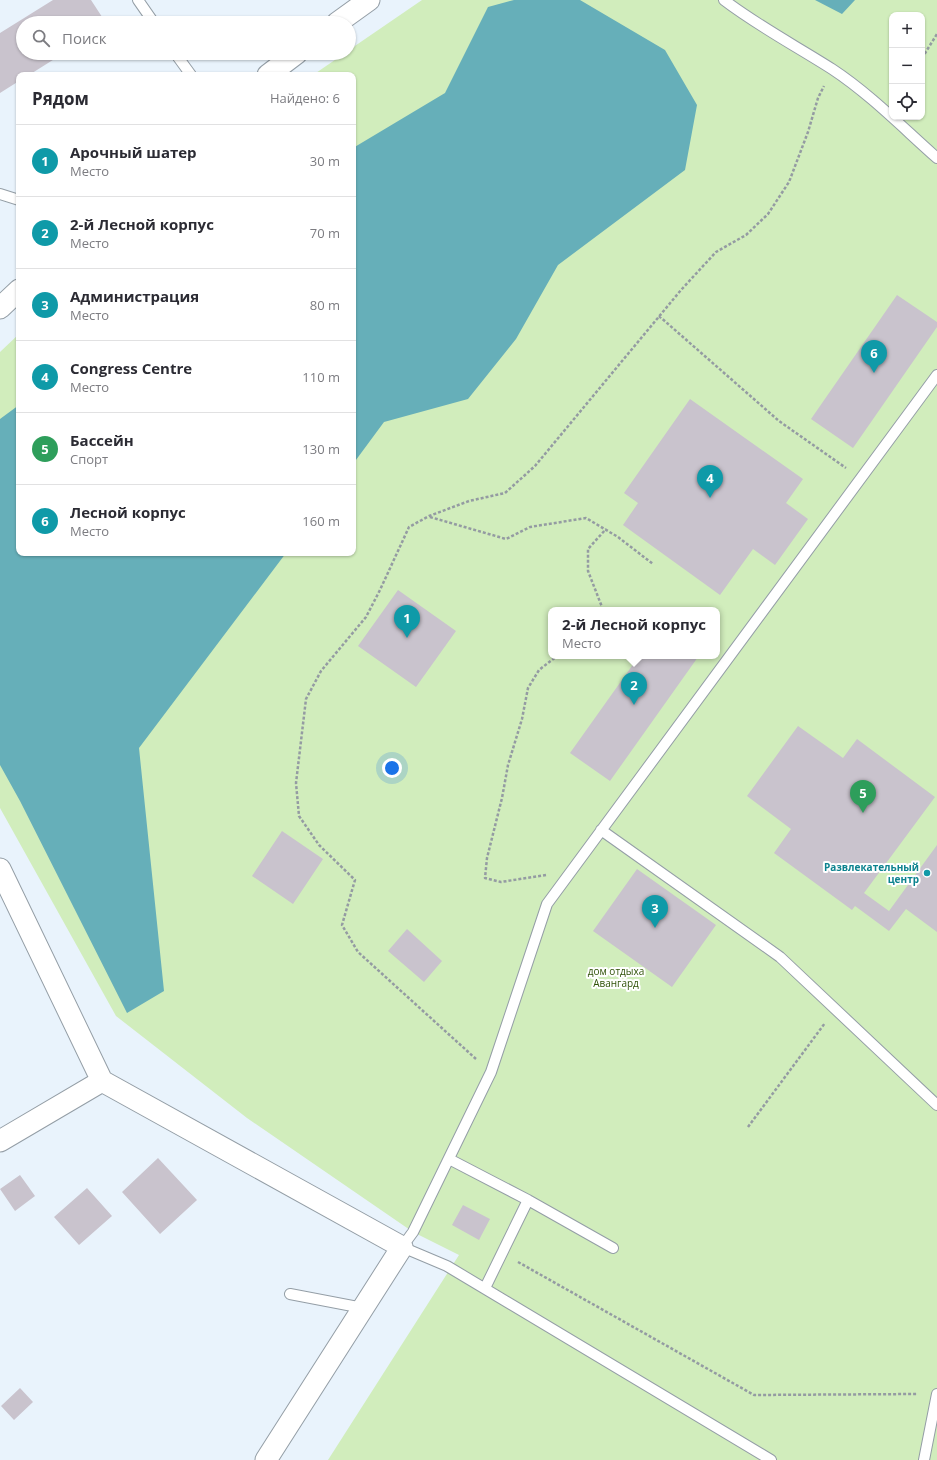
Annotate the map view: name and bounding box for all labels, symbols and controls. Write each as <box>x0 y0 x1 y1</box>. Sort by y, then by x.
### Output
map controls <box>889 12 925 120</box>
button: + <box>889 12 925 48</box>
search box <box>16 16 356 60</box>
icon: search <box>30 27 52 49</box>
text: Поиск <box>62 28 106 48</box>
button: − <box>889 48 925 84</box>
button: locate <box>889 84 925 120</box>
text: Рядом <box>32 87 89 110</box>
text: Найдено: 6 <box>270 89 340 107</box>
text: Арочный шатер <box>70 142 197 162</box>
text: 1 <box>41 152 49 170</box>
text: 30 m <box>310 152 340 170</box>
text: Место <box>70 162 109 180</box>
text: 2-й Лесной корпус <box>70 214 214 234</box>
text: 2 <box>41 224 49 242</box>
text: 70 m <box>310 224 340 242</box>
text: Место <box>70 234 109 252</box>
text: Администрация <box>70 286 199 306</box>
text: 3 <box>41 296 49 314</box>
text: 80 m <box>310 296 340 314</box>
text: Место <box>70 306 109 324</box>
pin: 6 <box>861 340 887 373</box>
text: Congress Centre <box>70 358 192 378</box>
text: 4 <box>41 368 49 386</box>
text: 110 m <box>302 368 340 386</box>
text: Место <box>70 378 109 396</box>
text: Бассейн <box>70 430 134 450</box>
text: 5 <box>41 440 49 458</box>
text: 130 m <box>302 440 340 458</box>
text: Спорт <box>70 450 108 468</box>
pin: 4 <box>697 465 723 498</box>
text: Лесной корпус <box>70 502 186 522</box>
text: 6 <box>41 512 49 530</box>
text: 160 m <box>302 512 340 530</box>
text: Место <box>70 522 109 540</box>
pin: 1 <box>394 605 420 638</box>
popup <box>548 607 720 659</box>
text: 2-й Лесной корпус <box>562 614 706 634</box>
text: Место <box>562 634 601 652</box>
pin: 2 <box>621 672 647 705</box>
your location <box>382 758 402 778</box>
pin: 5 <box>850 780 876 813</box>
place label: Развлекательный центр <box>824 860 919 886</box>
marker: Развлекательный центр <box>922 868 932 878</box>
pin: 3 <box>642 895 668 928</box>
park label: дом отдыха Авангард <box>588 964 644 990</box>

